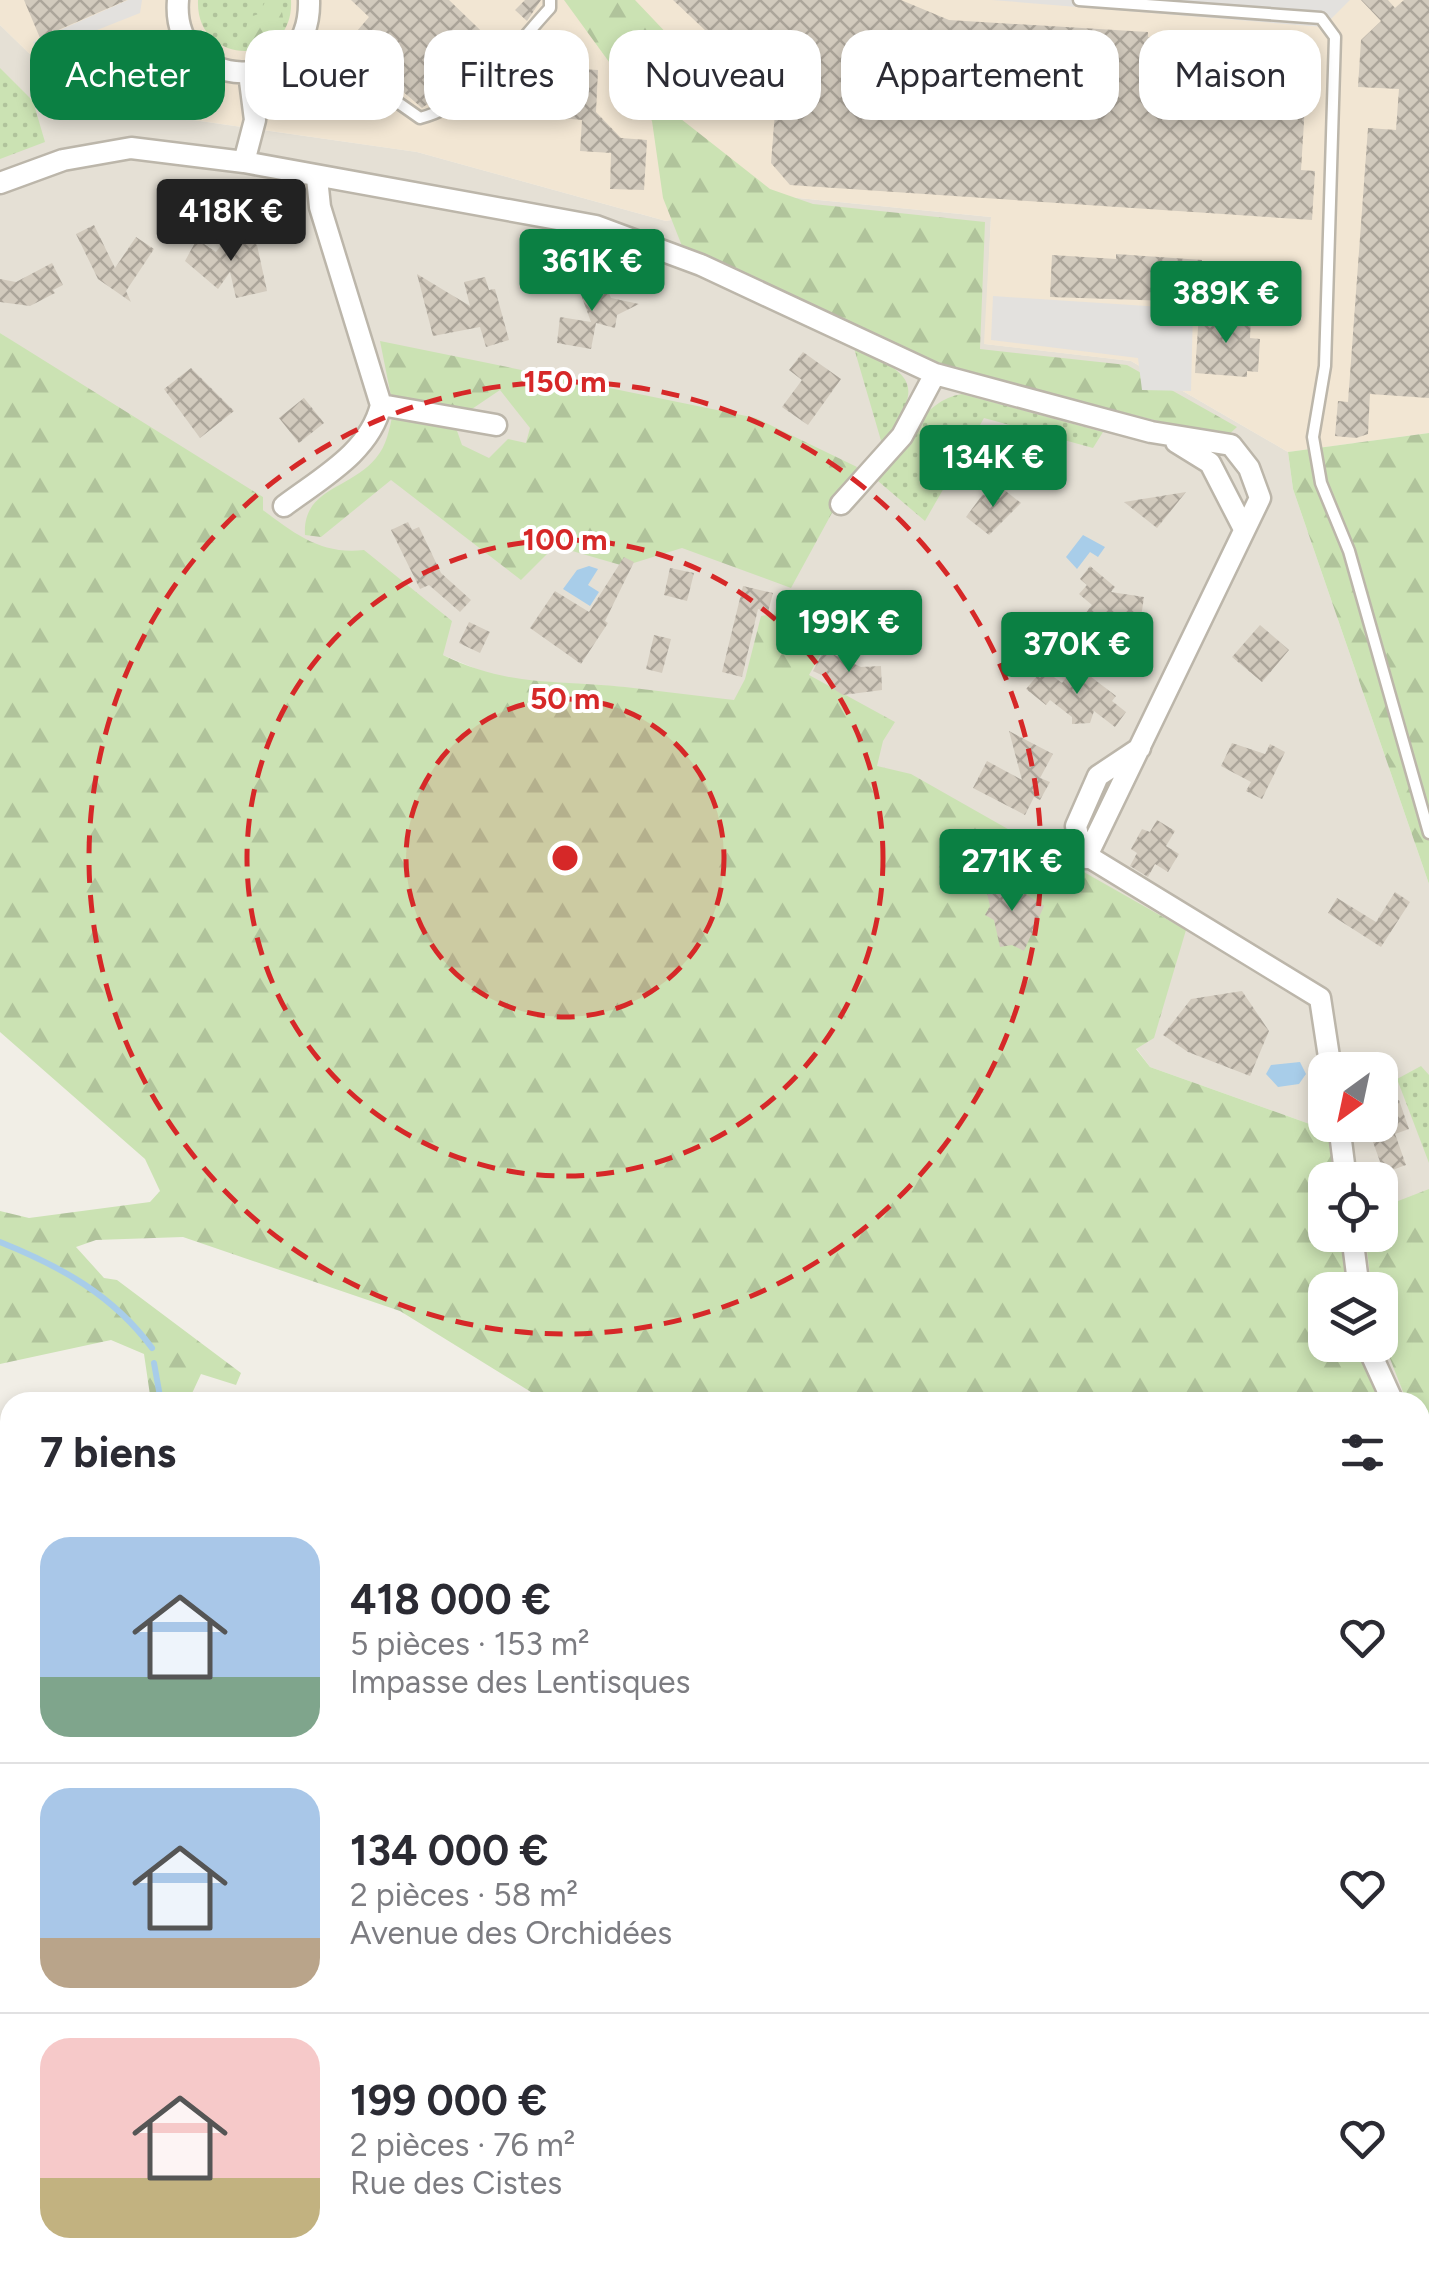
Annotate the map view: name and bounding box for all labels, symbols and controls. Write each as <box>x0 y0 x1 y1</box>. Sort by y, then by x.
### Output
chip: Acheter <box>30 30 225 120</box>
chip: Louer <box>245 30 404 120</box>
chip: Filtres <box>424 30 589 120</box>
chip: Nouveau <box>609 30 821 120</box>
chip: Appartement <box>841 30 1119 120</box>
chip: Maison <box>1139 30 1321 120</box>
pin: 418K € <box>150 179 312 264</box>
text: 418K € <box>179 192 283 230</box>
pin: 361K € <box>511 229 673 314</box>
text: 361K € <box>541 242 643 280</box>
pin: 389K € <box>1145 261 1307 346</box>
text: 389K € <box>1172 274 1280 312</box>
text: 150 m <box>524 363 606 400</box>
pin: 134K € <box>912 425 1074 510</box>
text: 134K € <box>942 438 1044 476</box>
text: 100 m <box>523 521 607 558</box>
pin: 199K € <box>768 590 930 675</box>
text: 199K € <box>798 603 900 641</box>
pin: 370K € <box>996 612 1158 697</box>
text: 370K € <box>1023 625 1131 663</box>
text: 50 m <box>530 680 600 717</box>
pin: 271K € <box>931 829 1093 914</box>
centre of rings <box>547 840 583 876</box>
text: 271K € <box>962 842 1063 880</box>
north arrow <box>1308 1052 1398 1142</box>
map controls <box>1308 1052 1398 1362</box>
button: locate <box>1308 1162 1398 1252</box>
button: layers <box>1308 1272 1398 1362</box>
icon: filters <box>1335 1425 1390 1480</box>
text: 7 biens <box>40 1427 176 1478</box>
text: 418 000 € <box>350 1574 551 1625</box>
icon: home <box>120 1577 240 1697</box>
icon: heart <box>1335 1610 1390 1665</box>
text: 5 pièces · 153 m² <box>350 1625 590 1663</box>
text: Impasse des Lentisques <box>350 1663 691 1701</box>
text: 134 000 € <box>350 1825 549 1876</box>
icon: home <box>120 1828 240 1948</box>
icon: heart <box>1335 1861 1390 1916</box>
text: 2 pièces · 58 m² <box>350 1876 578 1914</box>
text: Avenue des Orchidées <box>350 1914 672 1952</box>
text: 199 000 € <box>350 2075 547 2126</box>
icon: home <box>120 2078 240 2198</box>
icon: heart <box>1335 2111 1390 2166</box>
text: 2 pièces · 76 m² <box>350 2126 575 2164</box>
text: Rue des Cistes <box>350 2164 562 2202</box>

